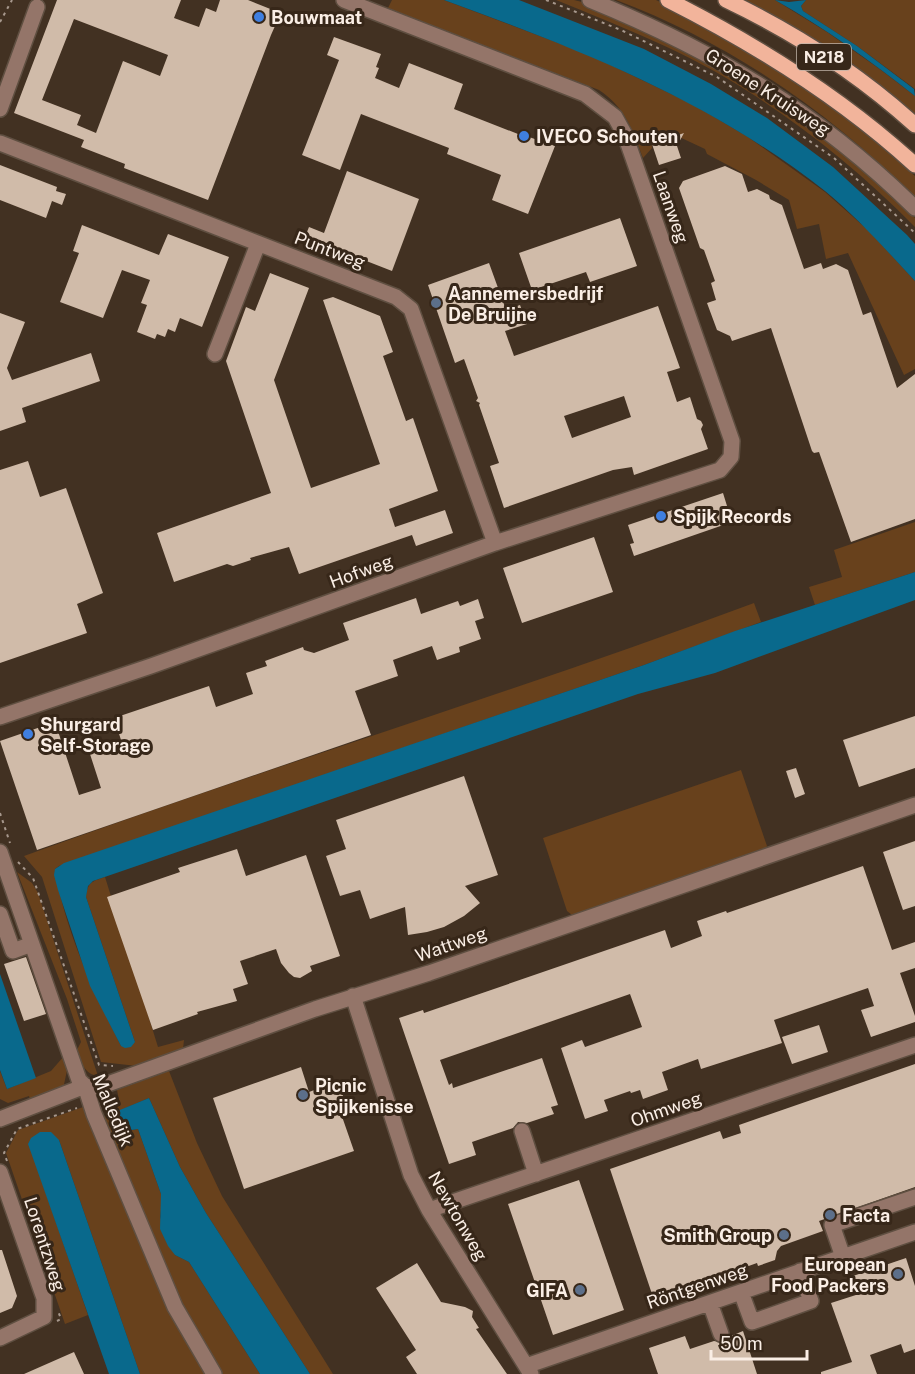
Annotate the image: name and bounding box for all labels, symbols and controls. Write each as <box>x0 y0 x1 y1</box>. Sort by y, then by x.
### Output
place label: Bouwmaat <box>271 7 362 28</box>
marker: Bouwmaat <box>252 10 266 24</box>
street label: Groene Kruisweg <box>702 44 834 140</box>
road number: N218 <box>797 44 851 70</box>
place label: IVECO Schouten <box>536 126 678 147</box>
marker: IVECO Schouten <box>517 129 531 143</box>
street label: Laanweg <box>649 168 693 246</box>
street label: Puntweg <box>292 227 368 273</box>
place label: Aannemersbedrijf De Bruijne <box>448 283 603 325</box>
marker: Aannemersbedrijf De Bruijne <box>429 296 443 310</box>
place label: Spijk Records <box>673 506 792 527</box>
marker: Spijk Records <box>654 509 668 523</box>
street label: Hofweg <box>326 550 396 592</box>
place label: Shurgard Self-Storage <box>40 714 151 756</box>
marker: Shurgard Self-Storage <box>21 727 35 741</box>
street label: Wattweg <box>412 922 490 966</box>
street label: Malledijk <box>88 1071 138 1149</box>
place label: Picnic Spijkenisse <box>315 1075 414 1117</box>
street label: Ohmweg <box>628 1087 704 1131</box>
marker: Picnic Spijkenisse <box>296 1088 310 1102</box>
street label: Newtonweg <box>424 1168 492 1264</box>
street label: Lorentzweg <box>20 1194 70 1294</box>
place label: Facta <box>842 1205 890 1226</box>
marker: Facta <box>823 1208 837 1222</box>
place label: Smith Group <box>663 1225 772 1246</box>
marker: Smith Group <box>777 1228 791 1242</box>
place label: European Food Packers <box>771 1254 886 1296</box>
street label: Röntgenweg <box>644 1259 750 1313</box>
marker: European Food Packers <box>891 1267 905 1281</box>
place label: GIFA <box>526 1280 568 1301</box>
marker: GIFA <box>573 1283 587 1297</box>
scale bar <box>711 1323 807 1361</box>
text: 50 m <box>720 1333 763 1354</box>

